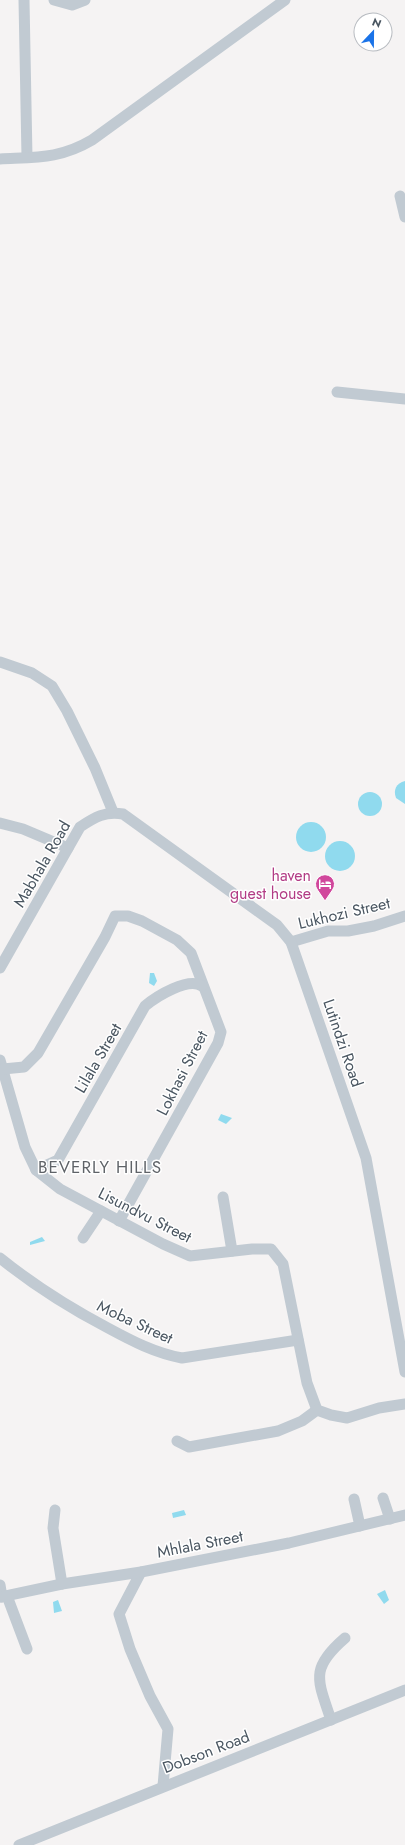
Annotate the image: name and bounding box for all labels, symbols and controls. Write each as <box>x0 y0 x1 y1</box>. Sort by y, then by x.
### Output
north arrow <box>353 12 393 52</box>
text: N <box>370 14 384 32</box>
street label: Mabhala Road <box>8 816 76 912</box>
place label: haven guest house <box>230 864 311 905</box>
hotel icon: haven guest house <box>314 873 336 901</box>
street label: Lukhozi Street <box>296 891 392 935</box>
street label: Lutindzi Road <box>317 996 369 1090</box>
street label: Lilala Street <box>69 1019 127 1097</box>
street label: Lokhasi Street <box>151 1026 213 1119</box>
district label: BEVERLY HILLS <box>38 1155 162 1179</box>
street label: Lisundvu Street <box>94 1182 196 1249</box>
street label: Moba Street <box>93 1294 177 1350</box>
street label: Mhlala Street <box>155 1524 245 1564</box>
street label: Dobson Road <box>159 1725 253 1779</box>

